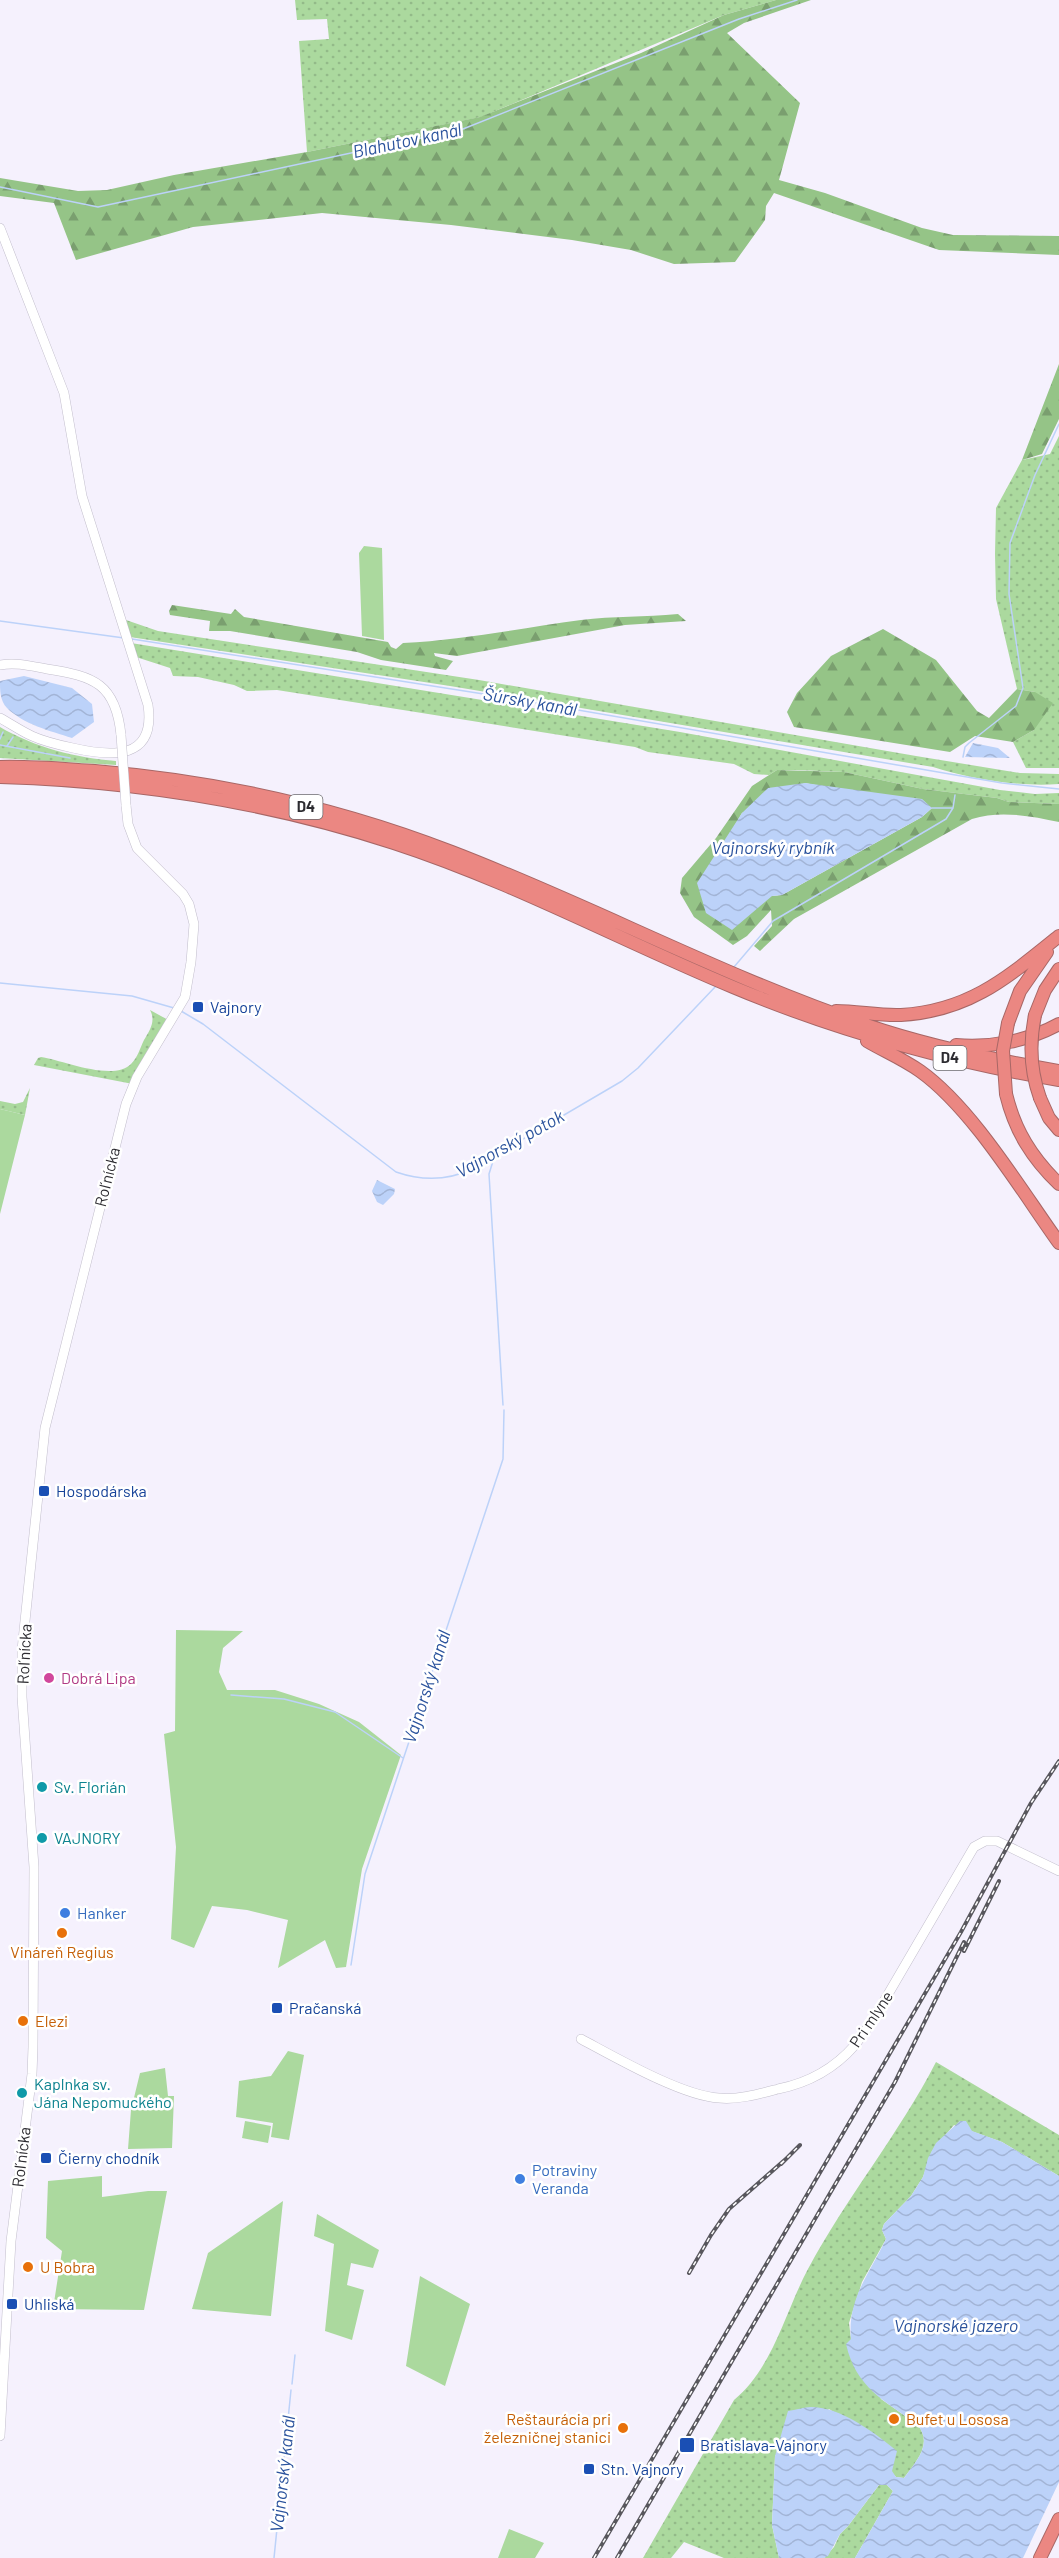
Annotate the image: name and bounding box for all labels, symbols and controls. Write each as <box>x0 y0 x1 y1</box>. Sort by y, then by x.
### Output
water label: Blahutov kanál <box>350 118 463 162</box>
water label: Šúrsky kanál <box>482 682 579 720</box>
road number: D4 <box>290 795 322 819</box>
water label: Vajnorský rybník <box>711 836 835 858</box>
place label: Vajnory <box>210 997 262 1016</box>
marker: Vajnory <box>191 1000 205 1014</box>
road number: D4 <box>934 1046 966 1070</box>
water label: Vajnorský potok <box>452 1104 568 1182</box>
street label: Roľnícka <box>90 1145 123 1209</box>
place label: Hospodárska <box>56 1481 147 1500</box>
marker: Hospodárska <box>37 1484 51 1498</box>
street label: Roľnícka <box>12 1623 35 1685</box>
water label: Vajnorský kanál <box>397 1627 455 1746</box>
place label: Dobrá Lipa <box>61 1668 136 1687</box>
marker: Dobrá Lipa <box>42 1671 56 1685</box>
place label: Sv. Florián <box>54 1777 126 1796</box>
marker: Sv. Florián <box>35 1780 49 1794</box>
place label: VAJNORY <box>54 1828 121 1847</box>
marker: VAJNORY <box>35 1831 49 1845</box>
place label: Hanker <box>77 1903 126 1922</box>
marker: Hanker <box>58 1906 72 1920</box>
marker: Vináreň Regius <box>55 1926 69 1940</box>
place label: Vináreň Regius <box>10 1942 114 1961</box>
street label: Pri mlyne <box>845 1987 896 2051</box>
place label: Pračanská <box>289 1998 361 2017</box>
marker: Pračanská <box>270 2001 284 2015</box>
place label: Elezi <box>35 2011 68 2030</box>
marker: Elezi <box>16 2014 30 2028</box>
place label: Kaplnka sv. Jána Nepomuckého <box>34 2074 172 2111</box>
marker: Kaplnka sv. Jána Nepomuckého <box>15 2086 29 2100</box>
street label: Roľnícka <box>7 2126 34 2188</box>
place label: Čierny chodník <box>58 2148 160 2167</box>
marker: Čierny chodník <box>39 2151 53 2165</box>
place label: Potraviny Veranda <box>532 2160 598 2197</box>
marker: Potraviny Veranda <box>513 2172 527 2186</box>
place label: U Bobra <box>40 2257 95 2276</box>
marker: U Bobra <box>21 2260 35 2274</box>
place label: Uhliská <box>24 2294 74 2313</box>
marker: Uhliská <box>5 2297 19 2311</box>
water label: Vajnorské jazero <box>894 2314 1018 2336</box>
place label: Reštaurácia pri železničnej stanici <box>484 2409 611 2446</box>
place label: Bufet u Lososa <box>906 2409 1009 2428</box>
marker: Bufet u Lososa <box>887 2412 901 2426</box>
water label: Vajnorský kanál <box>265 2414 299 2533</box>
marker: Reštaurácia pri železničnej stanici <box>616 2421 630 2435</box>
place label: Bratislava-Vajnory <box>700 2435 827 2454</box>
marker: Bratislava-Vajnory <box>678 2436 696 2454</box>
place label: Stn. Vajnory <box>601 2459 684 2478</box>
marker: Stn. Vajnory <box>582 2462 596 2476</box>

